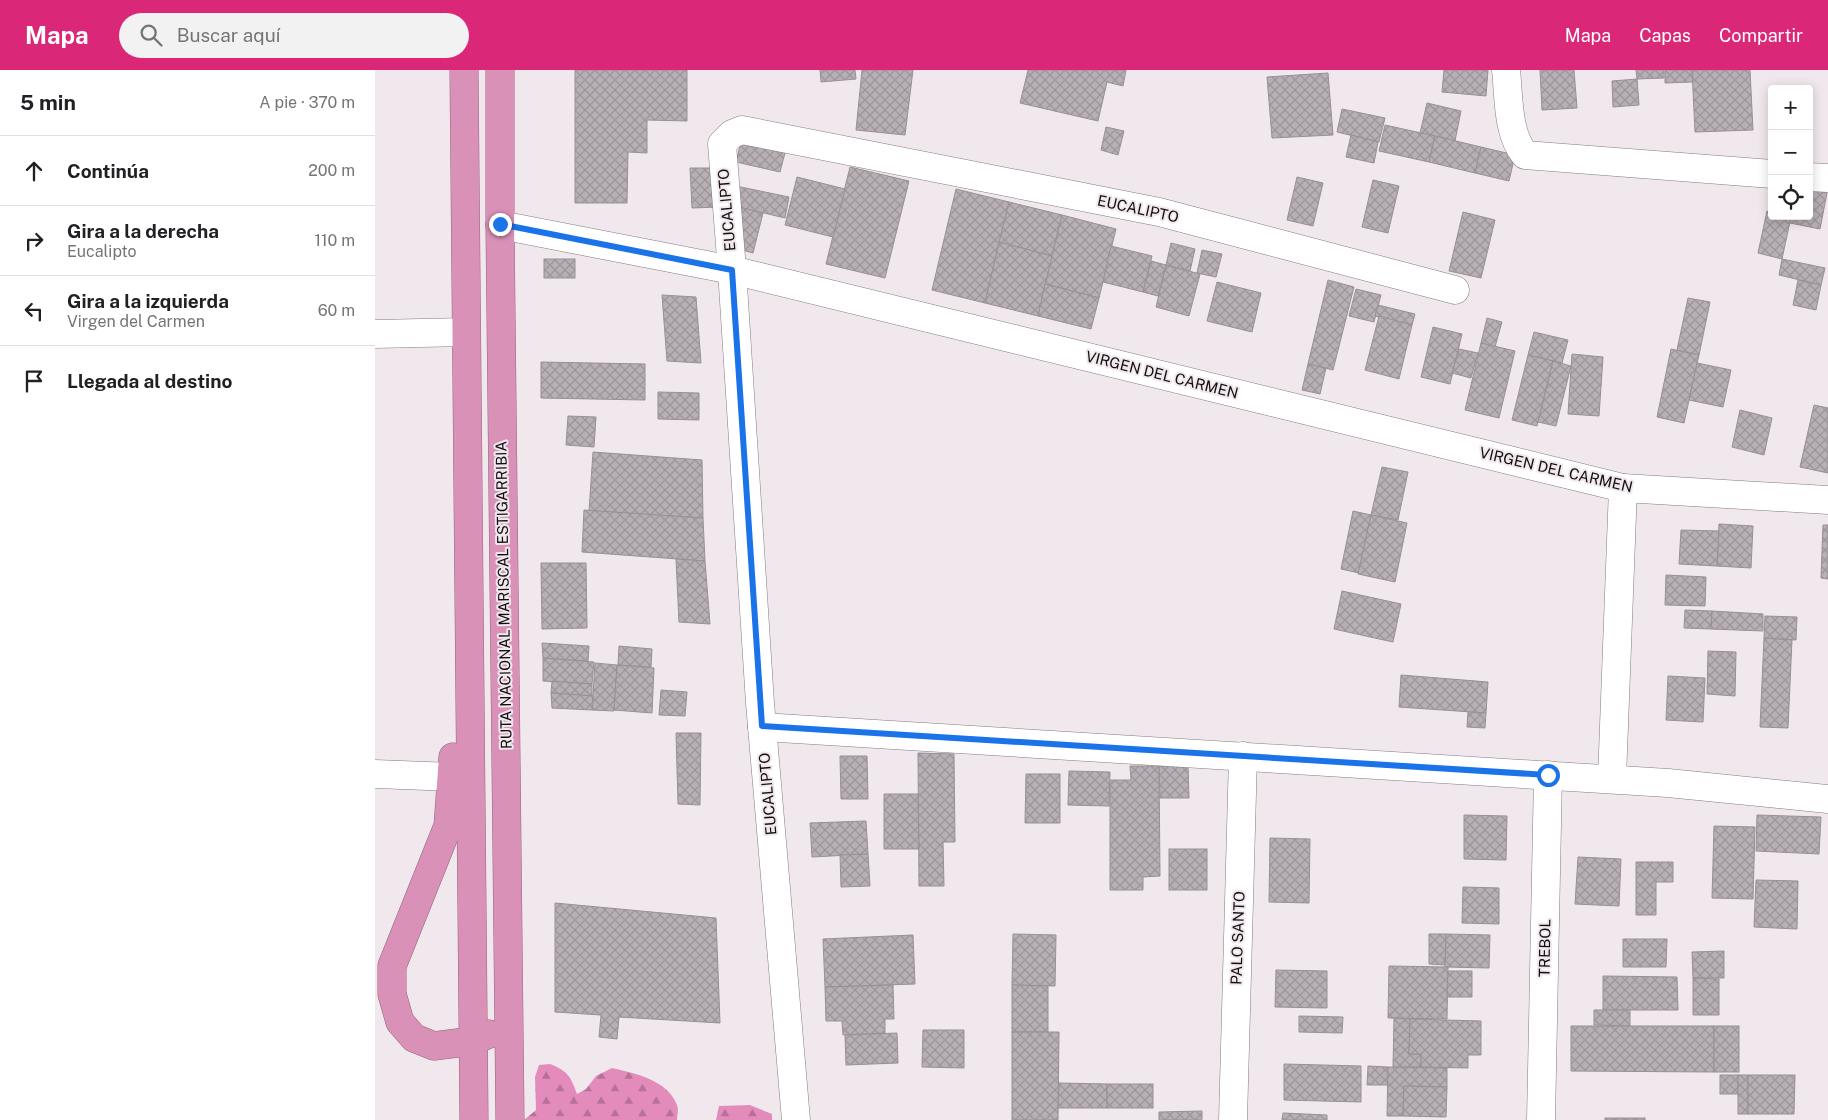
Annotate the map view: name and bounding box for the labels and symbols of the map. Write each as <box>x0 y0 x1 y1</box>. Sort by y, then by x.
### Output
street label: EUCALIPTO <box>714 168 739 252</box>
street label: EUCALIPTO <box>1096 192 1180 225</box>
route end <box>489 213 512 236</box>
street label: VIRGEN DEL CARMEN <box>1084 347 1240 402</box>
street label: RUTA NACIONAL MARISCAL ESTIGARRIBIA <box>492 440 515 749</box>
street label: VIRGEN DEL CARMEN <box>1478 444 1634 495</box>
street label: EUCALIPTO <box>755 752 780 836</box>
route start <box>1537 764 1560 787</box>
street label: PALO SANTO <box>1227 891 1248 985</box>
street label: TREBOL <box>1535 919 1554 977</box>

